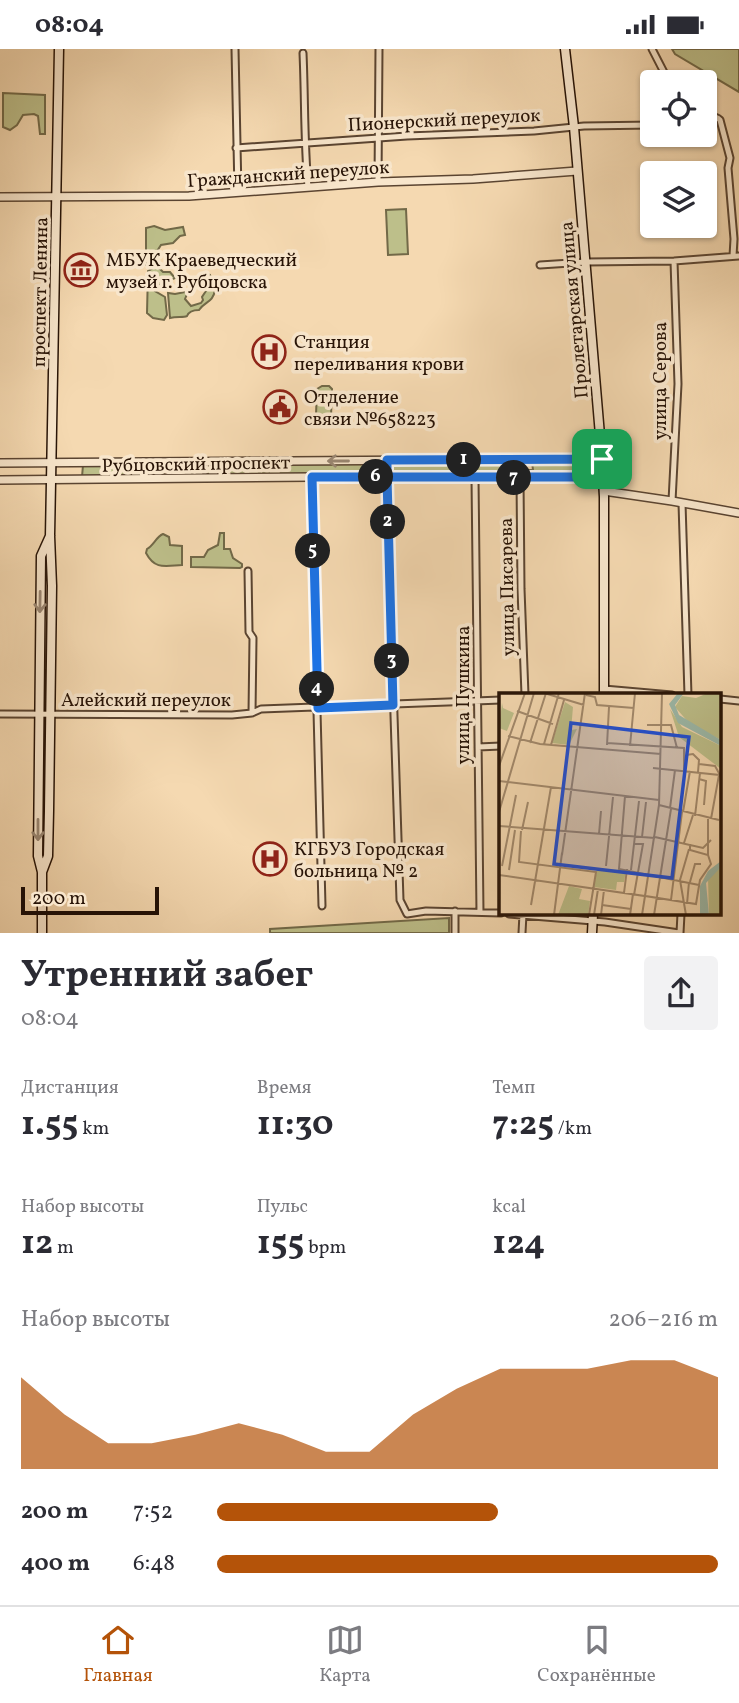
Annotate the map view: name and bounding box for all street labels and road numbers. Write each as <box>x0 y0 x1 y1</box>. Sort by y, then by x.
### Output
street label: Пионерский переулок <box>347 103 541 139</box>
street label: Гражданский переулок <box>186 155 390 195</box>
street label: проспект Ленина <box>27 217 55 367</box>
street label: Пролетарская улица <box>554 220 596 400</box>
street label: улица Серова <box>648 322 674 440</box>
street label: Рубцовский проспект <box>101 450 291 480</box>
street label: улица Писарева <box>494 517 522 657</box>
street label: улица Пушкина <box>451 625 477 765</box>
street label: Алейский переулок <box>61 688 231 714</box>

